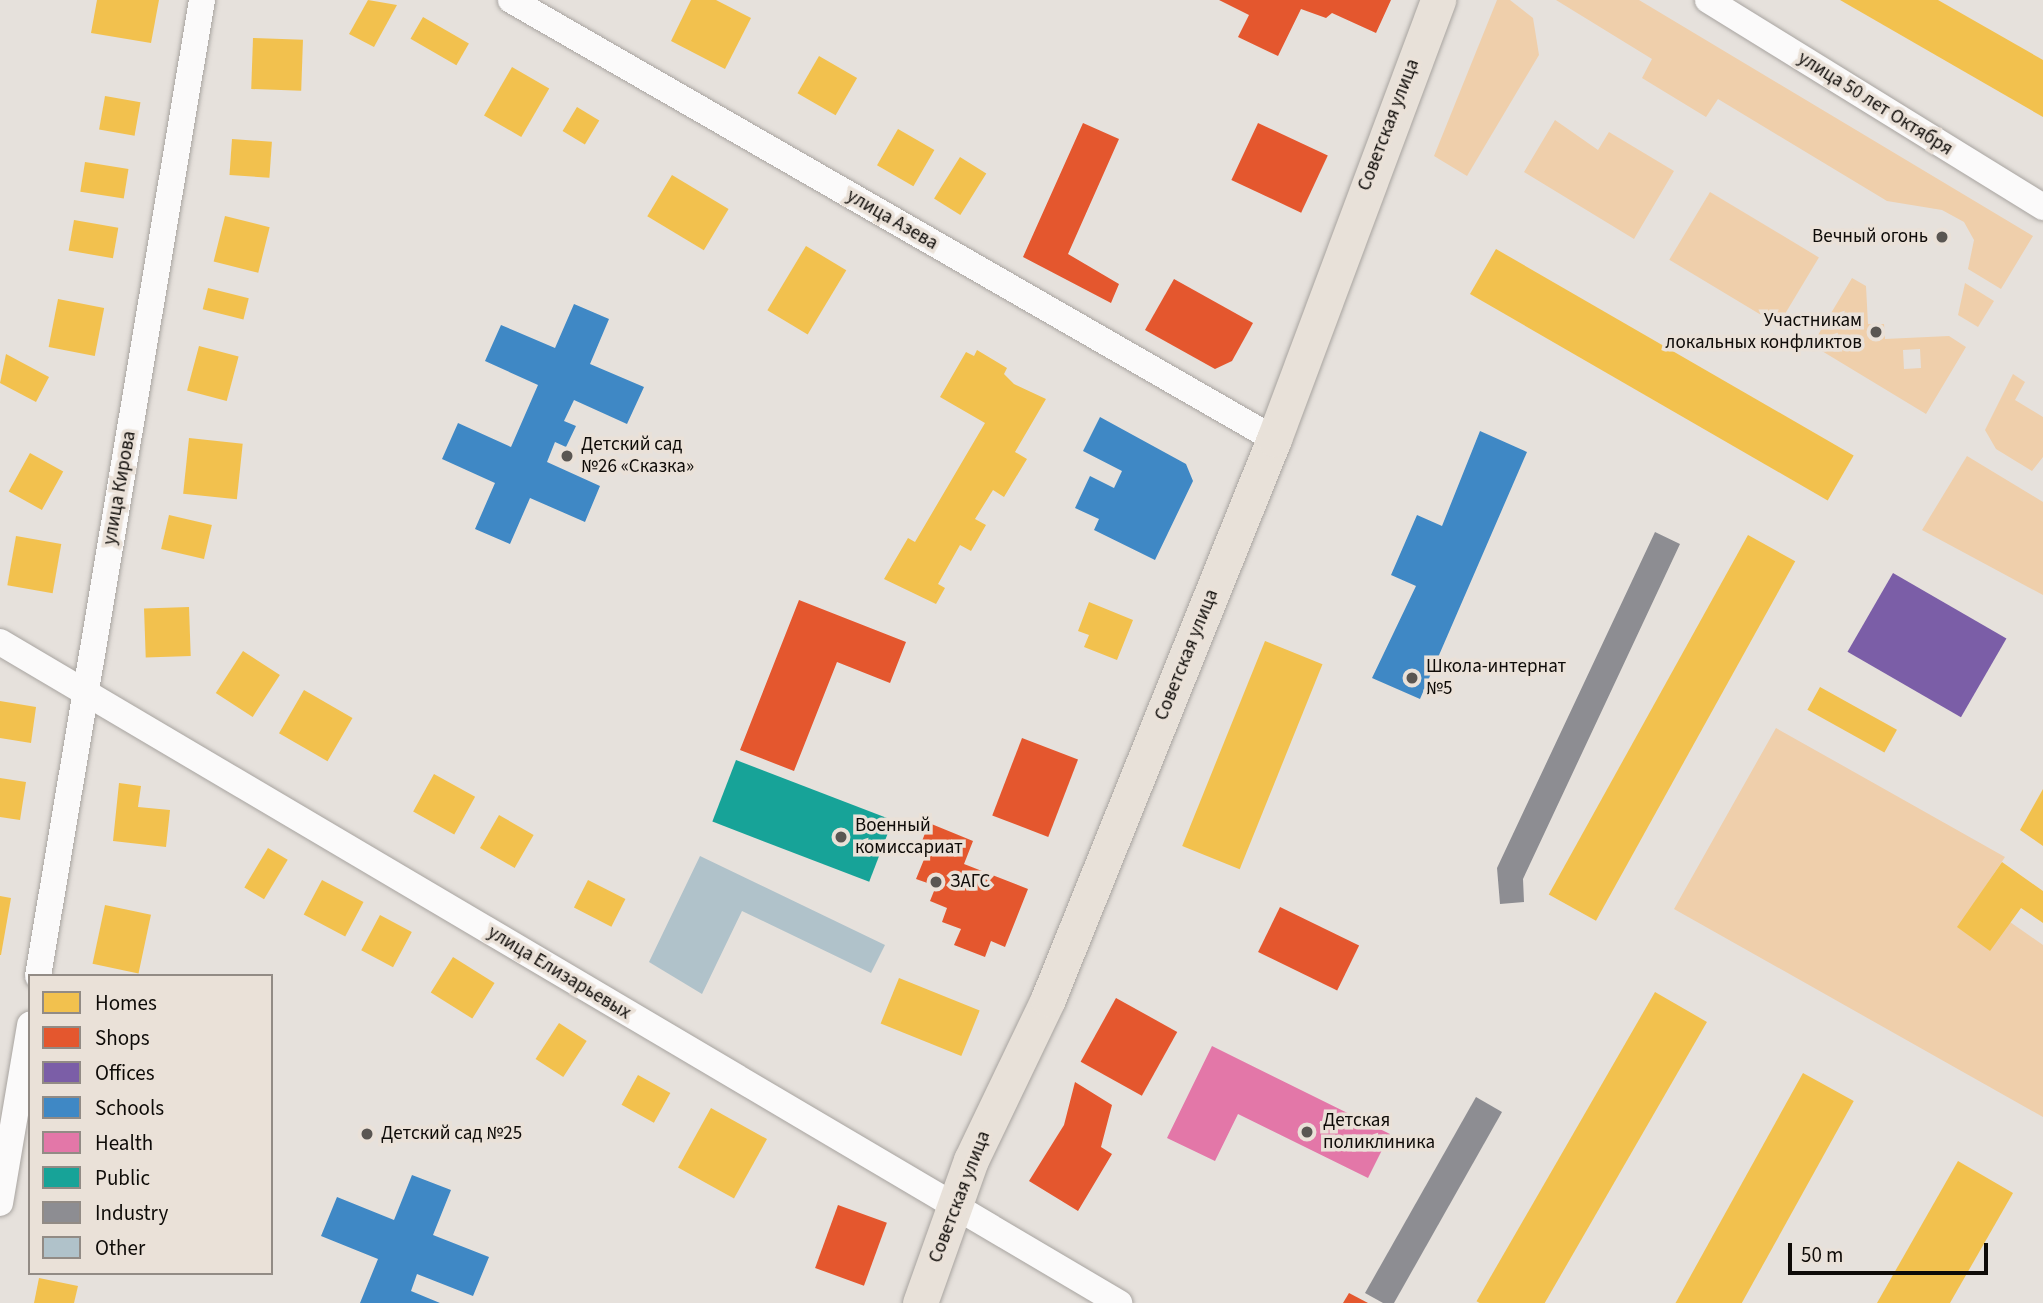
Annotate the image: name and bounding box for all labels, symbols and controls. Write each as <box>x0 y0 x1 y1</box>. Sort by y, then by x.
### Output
street label: улица 50 лет Октября <box>1793 47 1957 161</box>
street label: Советская улица <box>1353 56 1425 194</box>
street label: улица Азева <box>842 185 942 255</box>
place label: Вечный огонь <box>1812 226 1928 248</box>
marker: Вечный огонь <box>1934 229 1950 245</box>
place label: Участникам локальных конфликтов <box>1665 310 1862 354</box>
marker: Участникам локальных конфликтов <box>1868 324 1884 340</box>
street label: улица Кирова <box>99 429 141 547</box>
place label: Детский сад №26 «Сказка» <box>581 434 694 478</box>
marker: Детский сад №26 «Сказка» <box>559 448 575 464</box>
street label: Советская улица <box>1150 586 1224 724</box>
place label: Школа-интернат №5 <box>1426 656 1566 700</box>
marker: Школа-интернат №5 <box>1404 670 1420 686</box>
place label: Военный комиссариат <box>855 815 963 859</box>
marker: Военный комиссариат <box>833 829 849 845</box>
place label: ЗАГС <box>950 871 990 893</box>
marker: ЗАГС <box>928 874 944 890</box>
street label: улица Елизарьевых <box>483 921 635 1025</box>
legend <box>28 974 273 1275</box>
text: Homes <box>95 988 157 1018</box>
text: Shops <box>95 1023 149 1053</box>
text: Offices <box>95 1058 155 1088</box>
text: Schools <box>95 1093 164 1123</box>
place label: Детская поликлиника <box>1323 1110 1435 1154</box>
marker: Детская поликлиника <box>1297 1122 1317 1142</box>
place label: Детский сад №25 <box>381 1123 522 1145</box>
marker: Детский сад №25 <box>359 1126 375 1142</box>
text: Health <box>95 1128 153 1158</box>
street label: Советская улица <box>924 1128 996 1266</box>
text: Public <box>95 1163 150 1193</box>
text: Industry <box>95 1198 168 1228</box>
scale bar <box>1791 1230 1990 1274</box>
text: Other <box>95 1233 145 1263</box>
text: 50 m <box>1801 1240 1843 1270</box>

